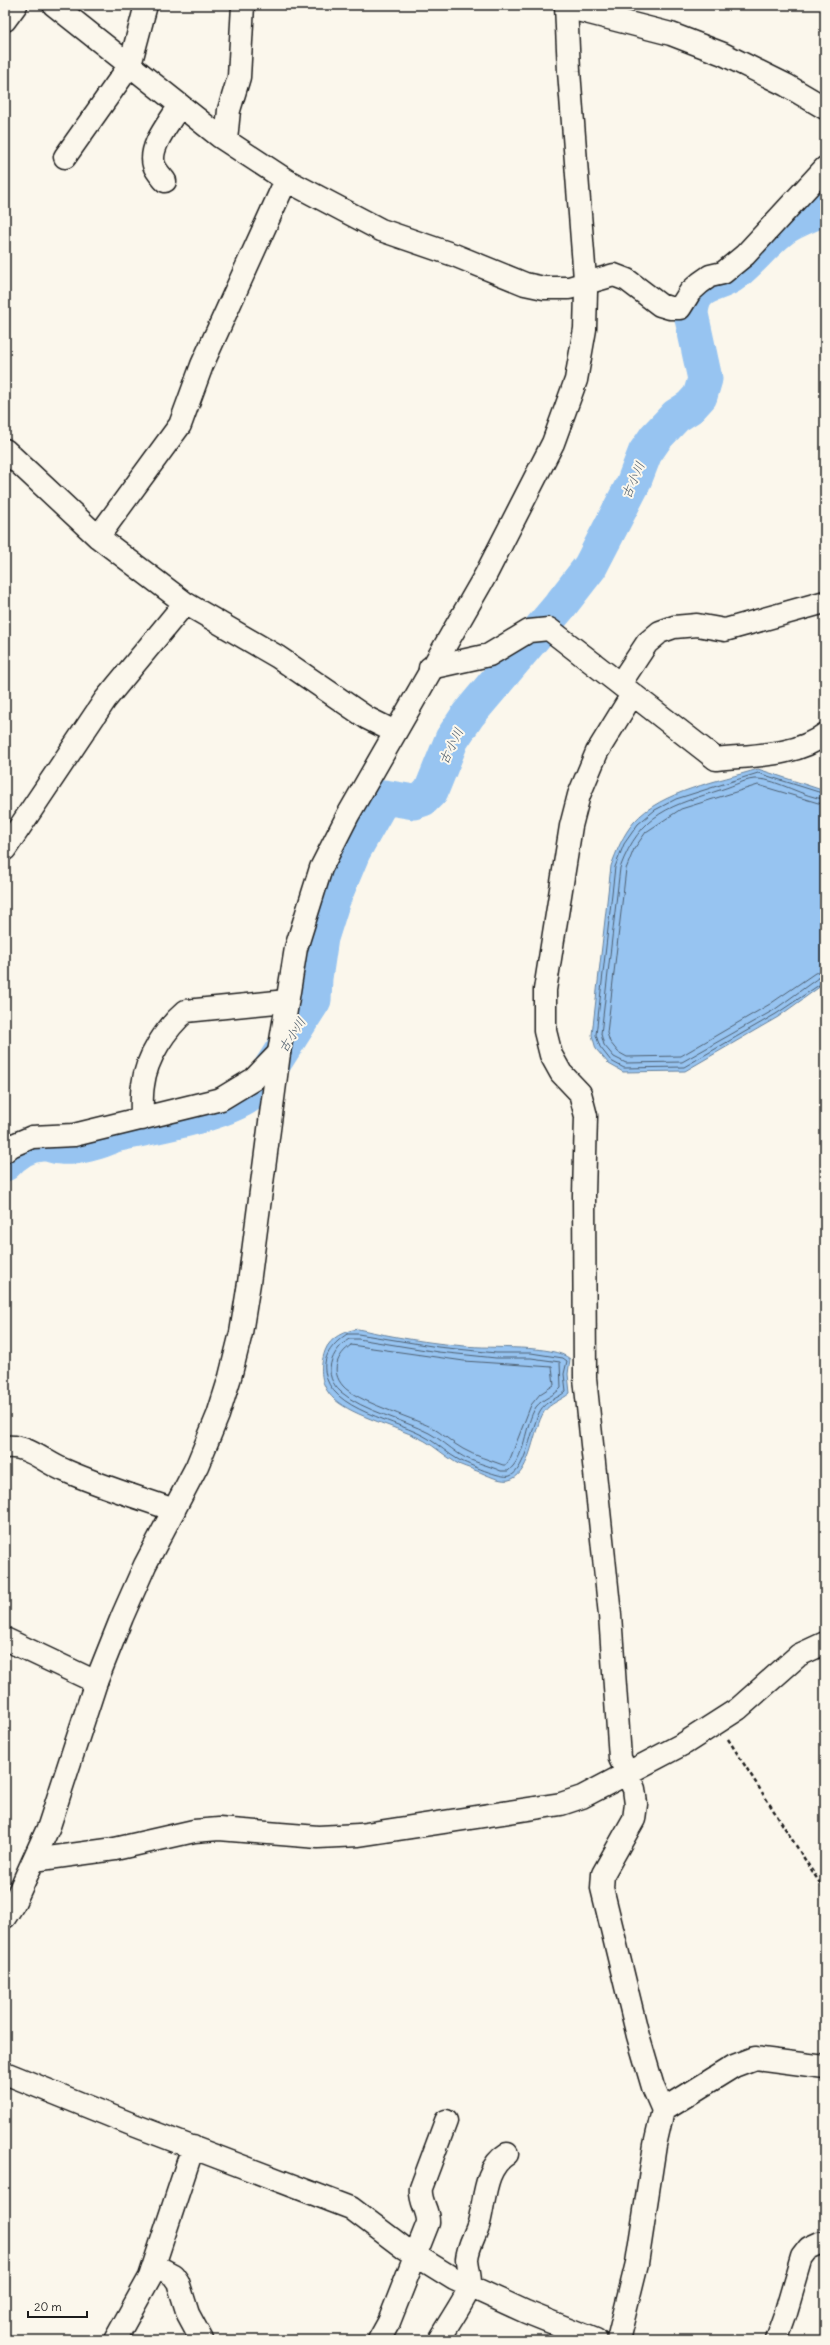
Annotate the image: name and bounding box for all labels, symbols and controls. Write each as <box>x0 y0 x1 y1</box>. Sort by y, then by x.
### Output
water label: 古小川 <box>617 459 649 501</box>
water label: 古小川 <box>435 725 467 767</box>
water label: 古小川 <box>274 1014 310 1056</box>
scale bar <box>28 2293 87 2319</box>
text: 20 m <box>34 2299 62 2314</box>

